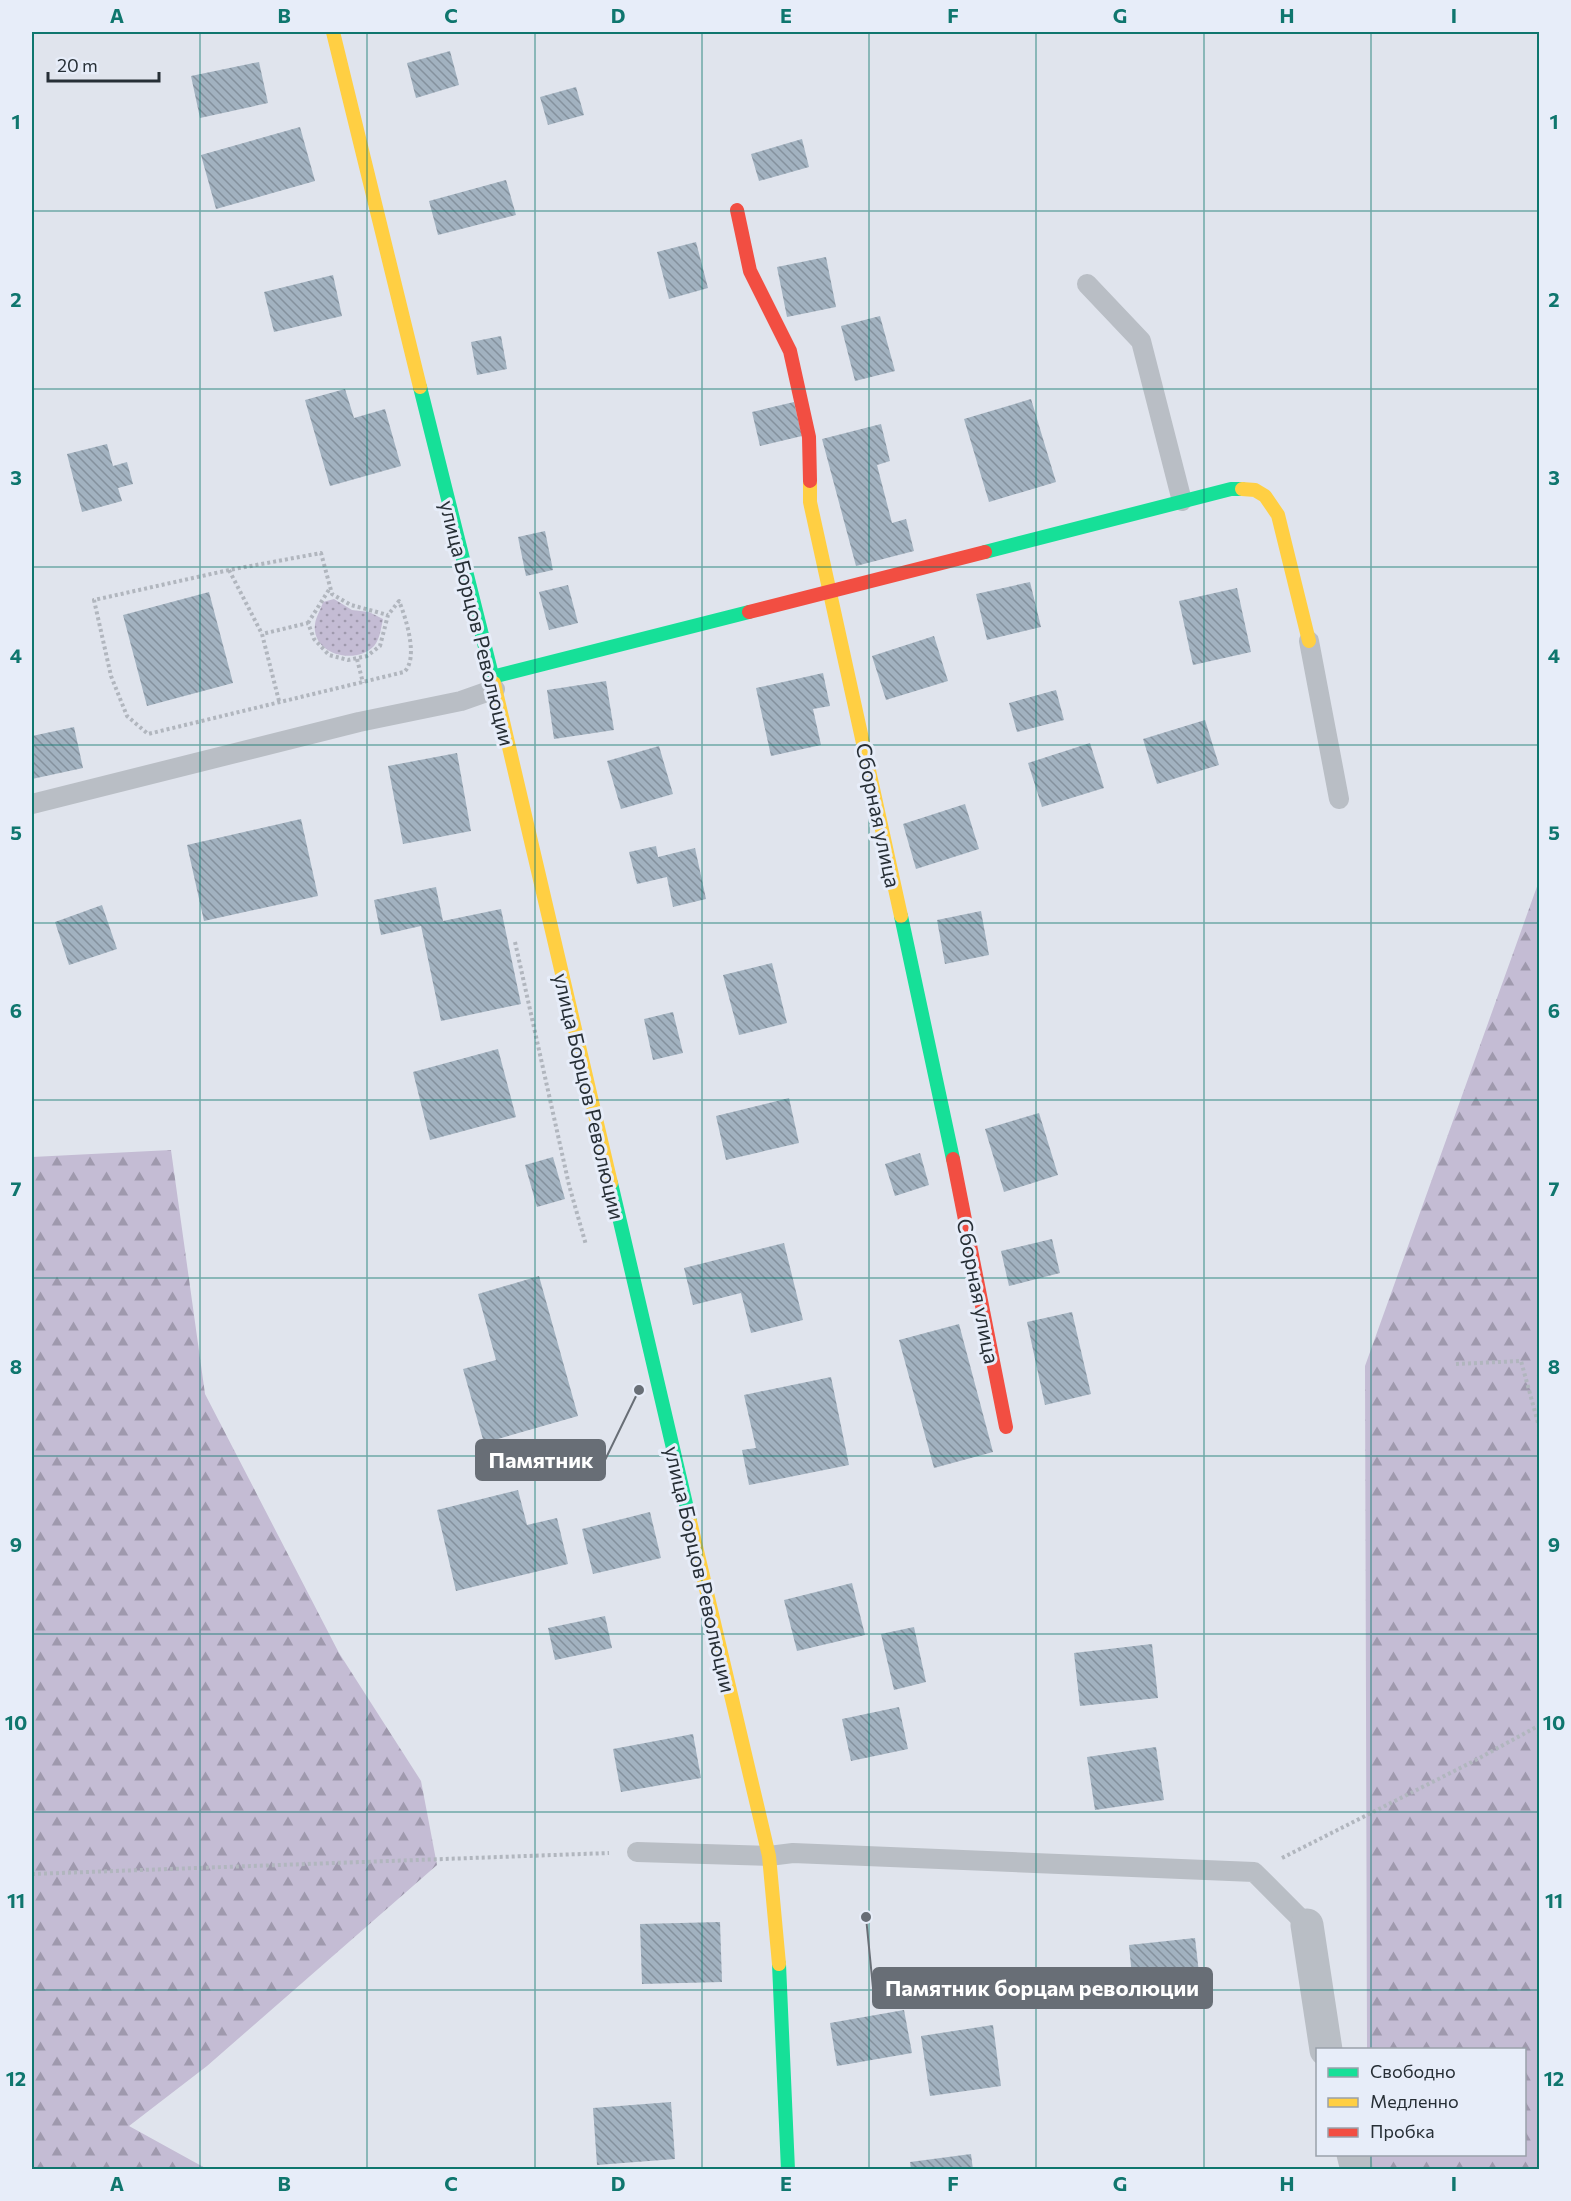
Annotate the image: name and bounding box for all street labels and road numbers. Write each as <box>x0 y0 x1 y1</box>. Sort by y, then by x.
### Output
street label: улица Борцов Революции <box>435 498 521 748</box>
street label: Сборная улица <box>851 740 907 890</box>
street label: улица Борцов Революции <box>549 970 631 1222</box>
street label: Сборная улица <box>953 1216 1005 1366</box>
street label: улица Борцов Революции <box>660 1443 742 1695</box>

